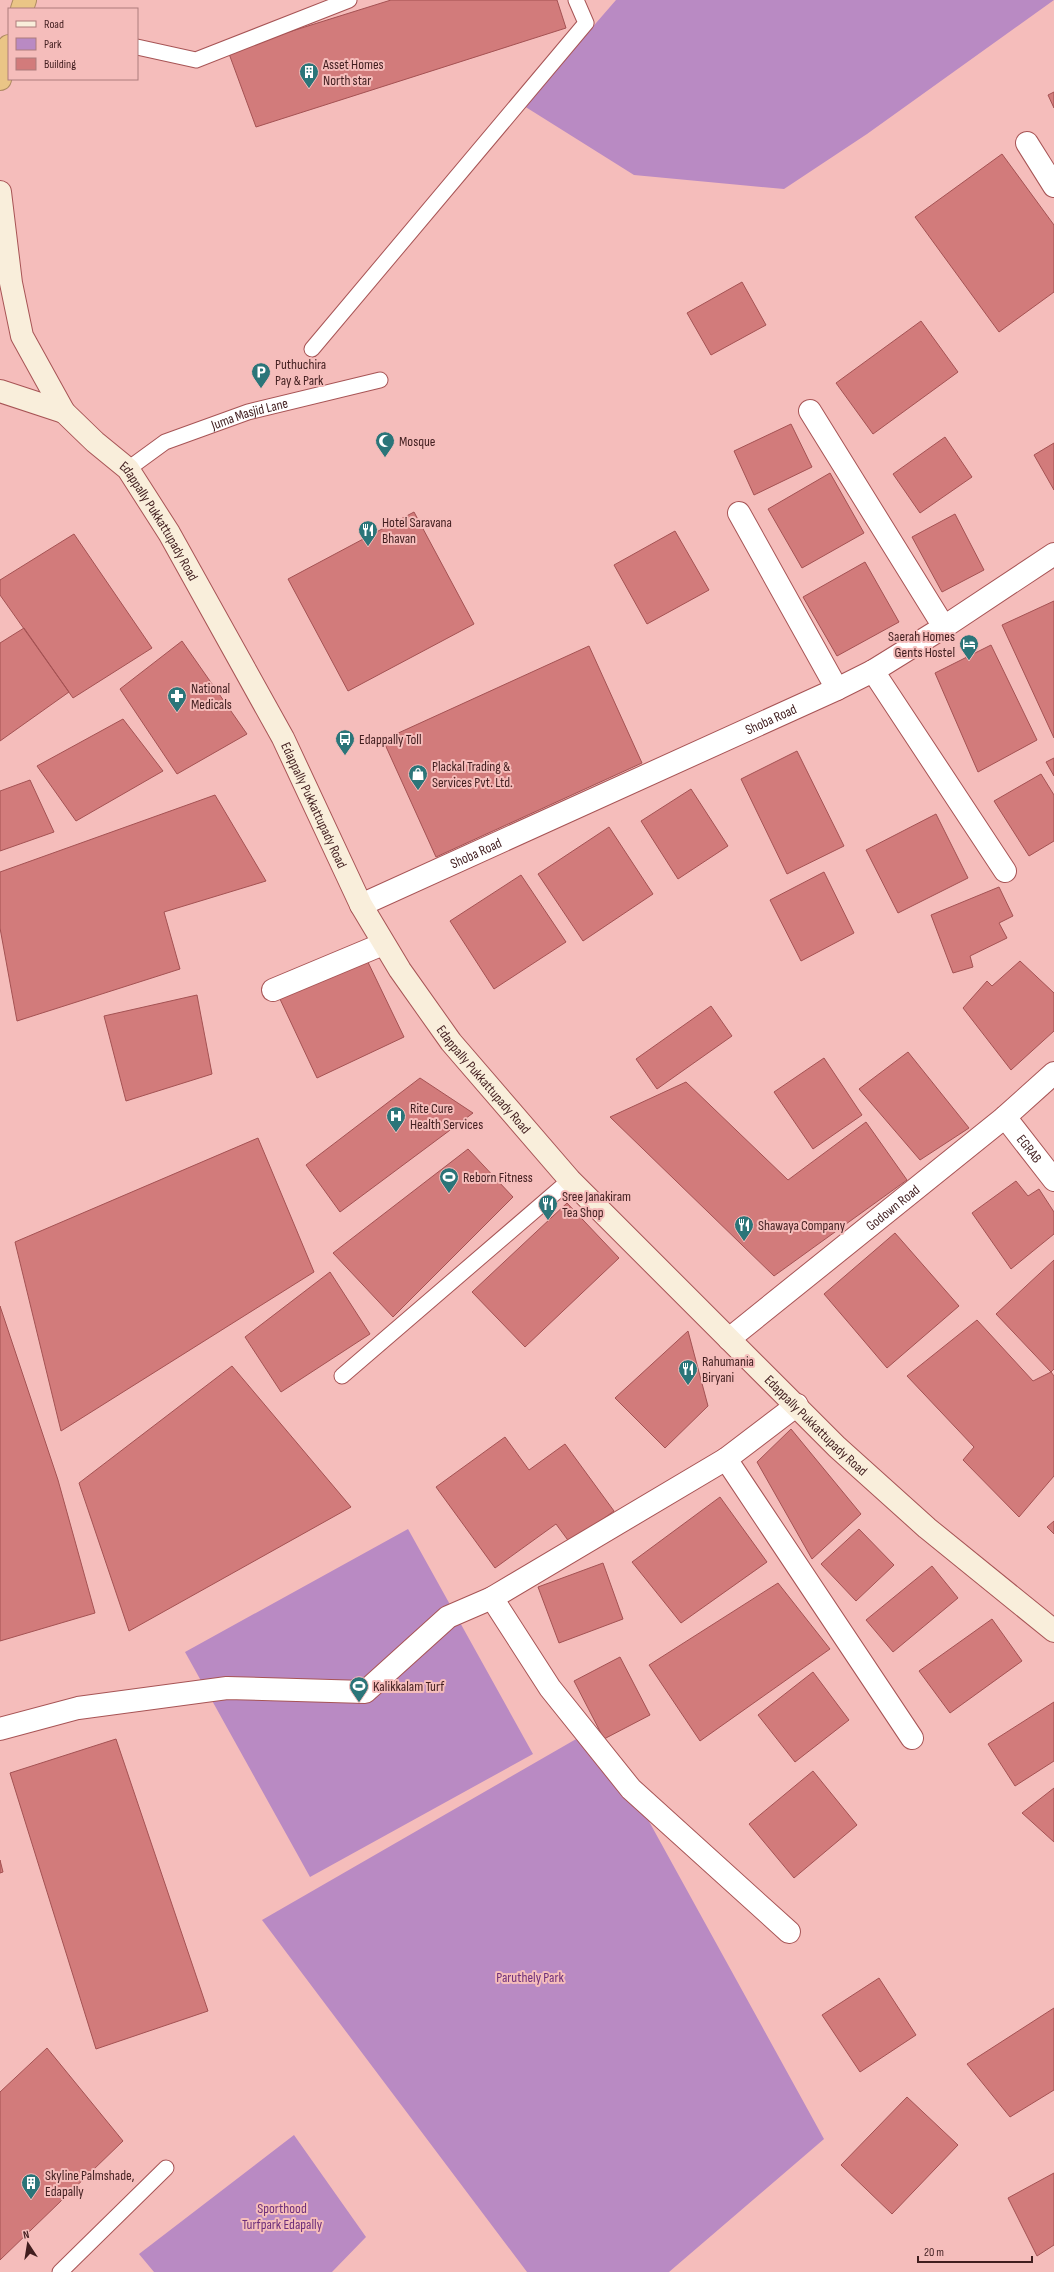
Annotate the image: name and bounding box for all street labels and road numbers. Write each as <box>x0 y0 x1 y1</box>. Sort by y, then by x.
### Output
street label: Juma Masjid Lane <box>208 395 290 434</box>
street label: Edappally Pukkattupady Road <box>116 458 202 584</box>
street label: Shoba Road <box>743 700 799 739</box>
street label: Edappally Pukkattupady Road <box>277 740 351 871</box>
street label: Shoba Road <box>448 834 504 872</box>
street label: Edappally Pukkattupady Road <box>433 1022 534 1138</box>
street label: EGRAB <box>1013 1131 1045 1166</box>
street label: Godown Road <box>863 1181 923 1234</box>
street label: Edappally Pukkattupady Road <box>761 1372 871 1479</box>

